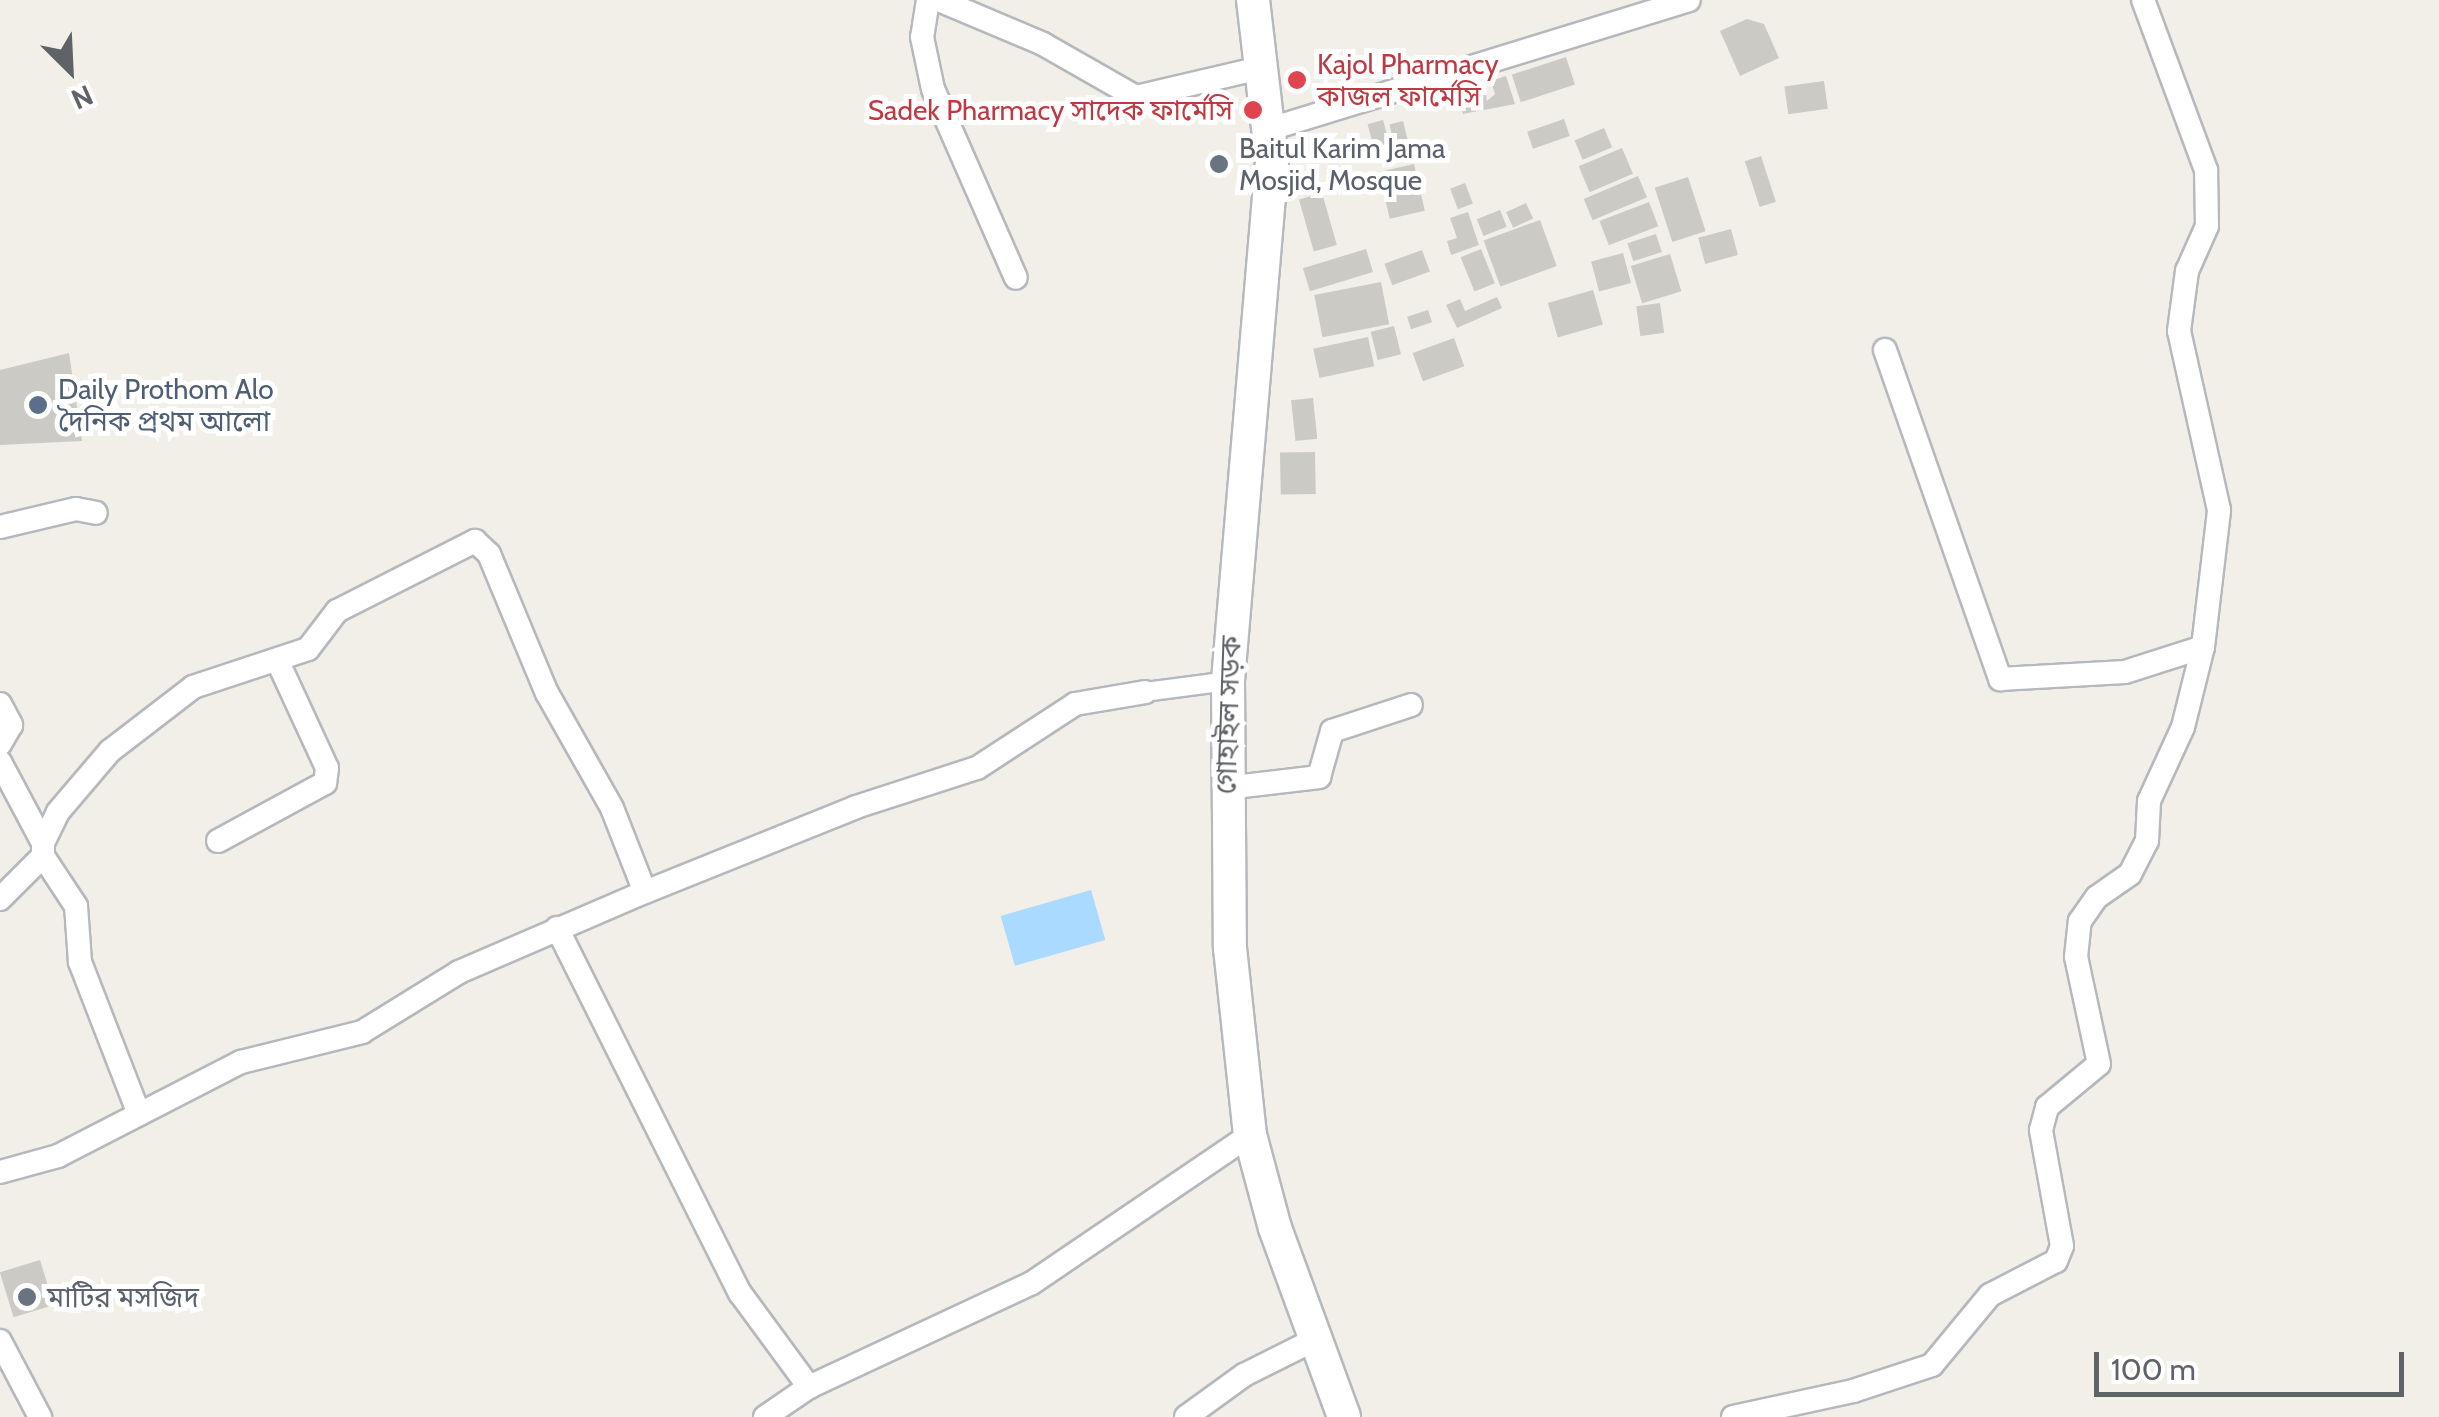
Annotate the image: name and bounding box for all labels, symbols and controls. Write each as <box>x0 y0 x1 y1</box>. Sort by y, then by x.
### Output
north arrow <box>20 20 120 120</box>
place label: Kajol Pharmacy কাজল ফার্মেসি <box>1317 47 1499 113</box>
marker: Kajol Pharmacy কাজল ফার্মেসি <box>1286 69 1308 91</box>
text: N <box>66 78 98 117</box>
place label: Sadek Pharmacy সাদেক ফার্মেসি <box>868 93 1233 127</box>
marker: Sadek Pharmacy সাদেক ফার্মেসি <box>1242 99 1264 121</box>
place label: Baitul Karim Jama Mosjid, Mosque <box>1239 131 1445 197</box>
marker: Baitul Karim Jama Mosjid, Mosque <box>1208 153 1230 175</box>
place label: Daily Prothom Alo দৈনিক প্রথম আলো <box>58 372 274 438</box>
marker: Daily Prothom Alo দৈনিক প্রথম আলো <box>27 394 49 416</box>
street label: গোহাইল সড়ক <box>1208 635 1248 795</box>
place label: মাটির মসজিদ <box>47 1280 199 1314</box>
marker: মাটির মসজিদ <box>16 1286 38 1308</box>
scale bar <box>2099 1332 2409 1394</box>
text: 100 m <box>2111 1351 2196 1388</box>

